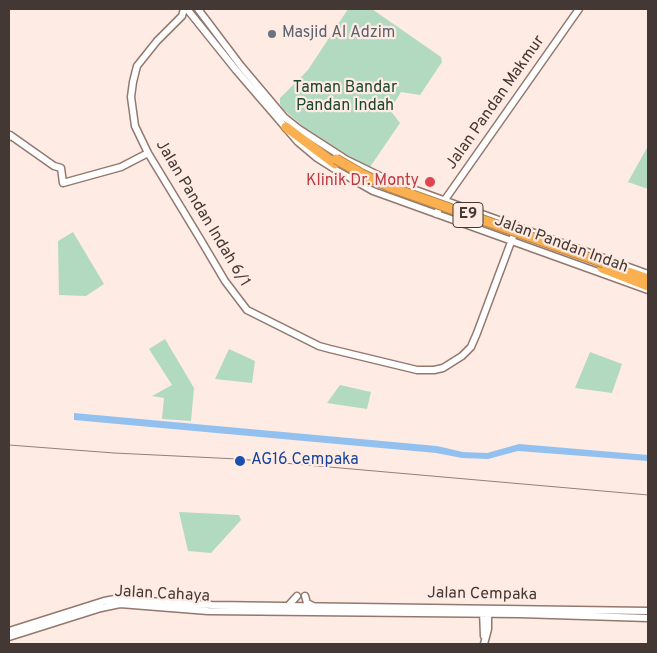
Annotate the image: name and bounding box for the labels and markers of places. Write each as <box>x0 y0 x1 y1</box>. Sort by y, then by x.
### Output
place label: Masjid Al Adzim <box>282 24 395 44</box>
marker: Masjid Al Adzim <box>266 28 278 40</box>
place label: Klinik Dr. Monty <box>306 172 419 192</box>
marker: Klinik Dr. Monty <box>423 175 437 189</box>
place label: AG16 Cempaka <box>251 451 359 471</box>
marker: AG16 Cempaka <box>233 454 247 468</box>

